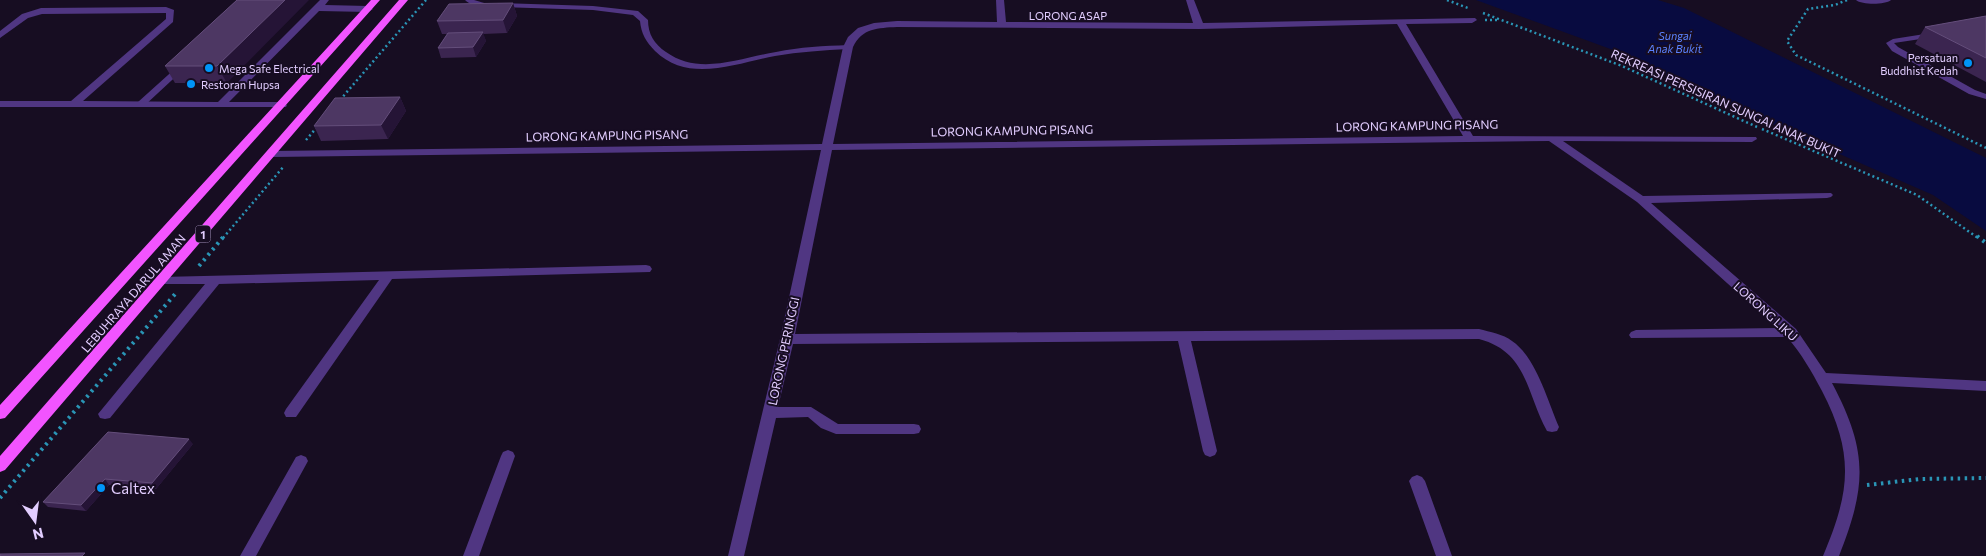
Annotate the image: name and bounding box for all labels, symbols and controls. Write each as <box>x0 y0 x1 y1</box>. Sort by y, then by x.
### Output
street label: LORONG ASAP <box>1029 9 1107 22</box>
water label: Sungai Anak Bukit <box>1647 29 1703 55</box>
street label: REKREASI PERSISIRAN SUNGAI ANAK BUKIT <box>1609 46 1843 160</box>
place label: Persatuan Buddhist Kedah <box>1880 51 1958 77</box>
marker: Persatuan Buddhist Kedah <box>1962 57 1974 69</box>
marker: Mega Safe Electrical <box>203 62 215 74</box>
place label: Mega Safe Electrical <box>219 62 320 75</box>
marker: Restoran Hupsa <box>185 78 197 90</box>
place label: Restoran Hupsa <box>201 78 280 91</box>
street label: LORONG KAMPUNG PISANG <box>1336 117 1498 133</box>
street label: LORONG KAMPUNG PISANG <box>931 122 1093 138</box>
street label: LORONG KAMPUNG PISANG <box>526 127 688 143</box>
road number: 1 <box>196 225 210 242</box>
street label: LEBUHRAYA DARUL AMAN <box>78 231 188 355</box>
street label: LORONG LIKU <box>1731 279 1801 343</box>
street label: LORONG PERINGGI <box>765 296 801 406</box>
place label: Caltex <box>111 479 155 497</box>
marker: Caltex <box>95 482 107 494</box>
north arrow <box>10 496 60 546</box>
text: N <box>31 525 45 544</box>

